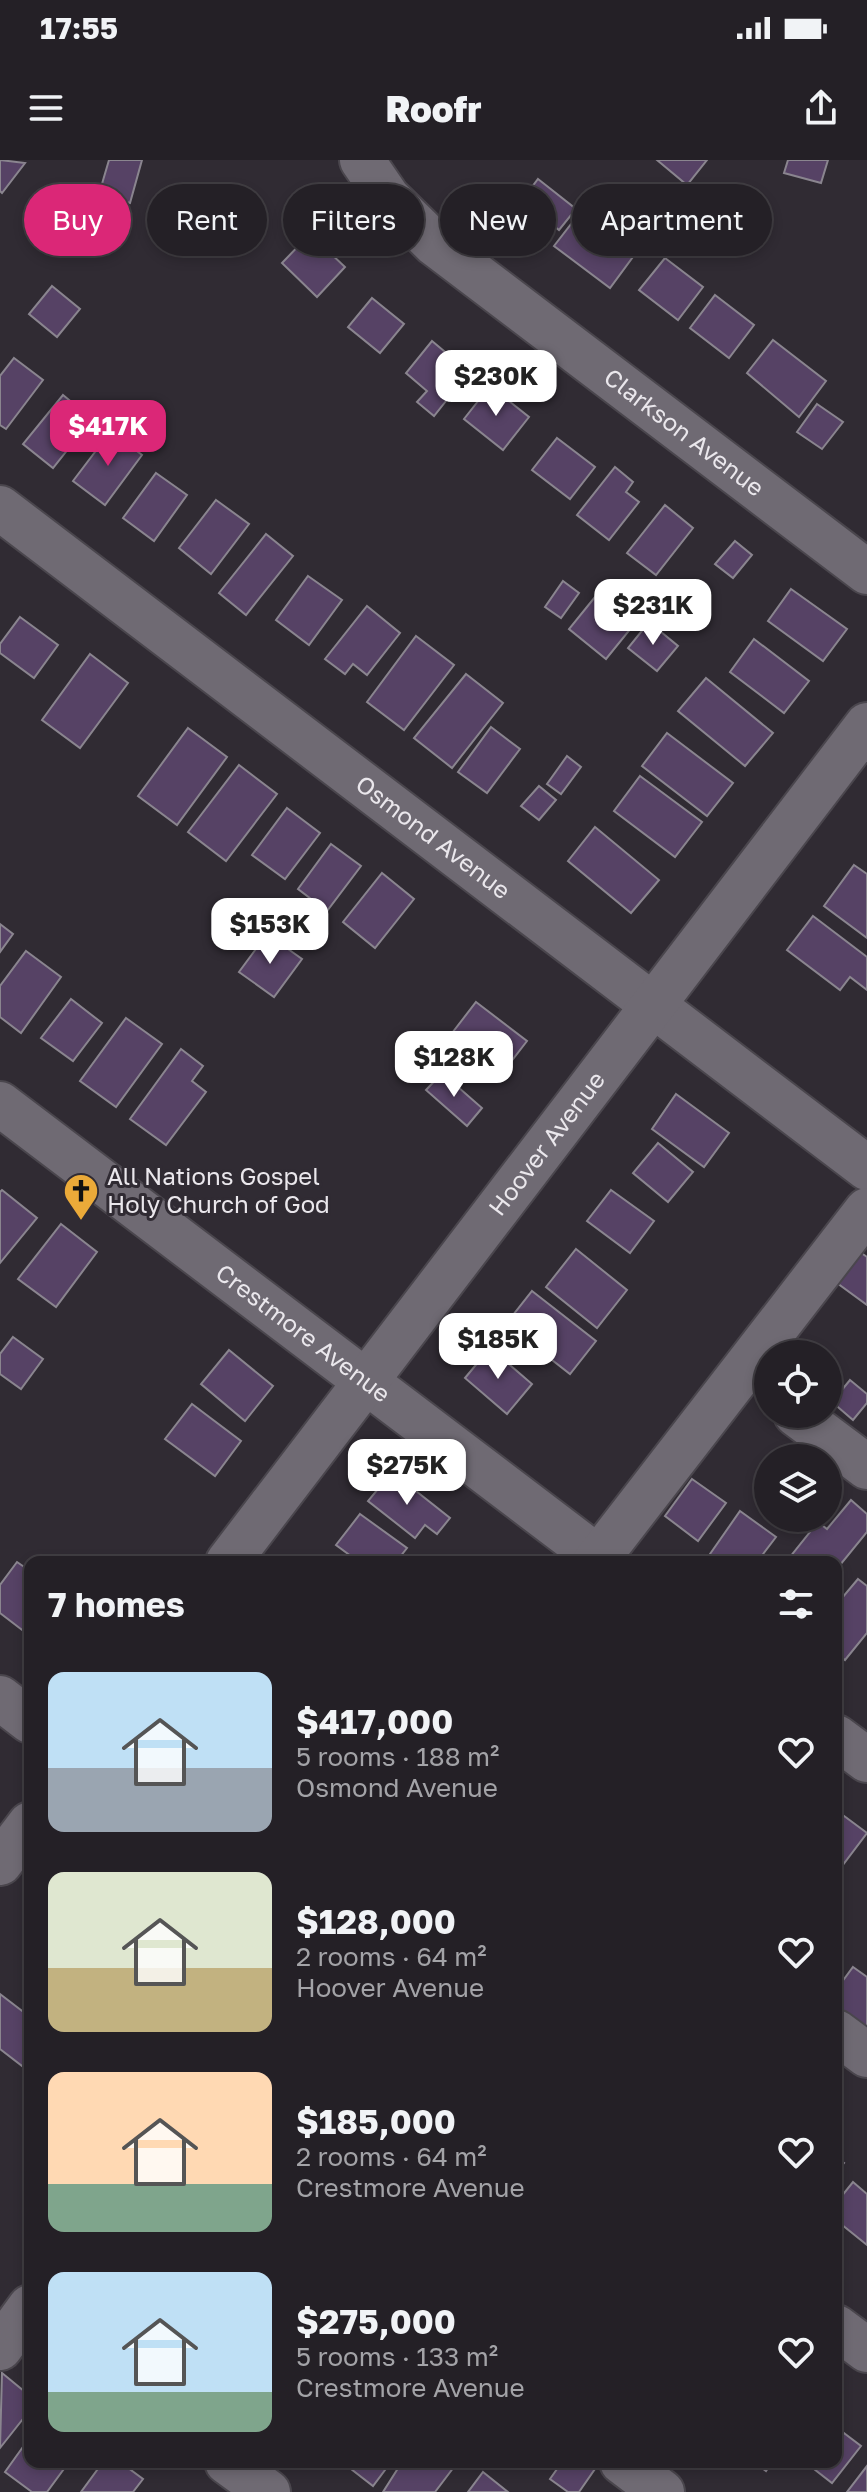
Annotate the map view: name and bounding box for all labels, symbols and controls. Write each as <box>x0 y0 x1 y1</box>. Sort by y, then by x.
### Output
text: 17:55 <box>40 10 118 46</box>
icon: menu <box>24 86 68 130</box>
icon: share <box>799 86 843 130</box>
text: Roofr <box>386 87 481 130</box>
chip: Buy <box>24 184 131 256</box>
chip: Rent <box>147 184 267 256</box>
chip: Filters <box>283 184 424 256</box>
chip: New <box>440 184 556 256</box>
chip: Apartment <box>572 184 772 256</box>
pin: $230K <box>440 350 552 418</box>
text: $230K <box>454 360 538 391</box>
street label: Clarkson Avenue <box>599 362 770 502</box>
pin: $417K <box>52 400 164 468</box>
text: $417K <box>68 410 148 441</box>
pin: $231K <box>597 579 709 647</box>
text: $231K <box>612 589 694 620</box>
street label: Osmond Avenue <box>351 768 517 904</box>
pin: $153K <box>214 898 326 966</box>
text: $153K <box>229 908 311 939</box>
pin: $128K <box>398 1031 510 1099</box>
text: $128K <box>413 1041 495 1072</box>
street label: Hoover Avenue <box>482 1065 610 1221</box>
place label: All Nations Gospel Holy Church of God <box>107 1161 330 1218</box>
church icon: All Nations Gospel Holy Church of God <box>62 1172 100 1222</box>
street label: Crestmore Avenue <box>211 1257 397 1408</box>
pin: $185K <box>442 1313 554 1381</box>
text: $185K <box>457 1323 539 1354</box>
map controls <box>754 1340 842 1532</box>
button: locate <box>754 1340 842 1428</box>
pin: $275K <box>351 1439 463 1507</box>
button: layers <box>754 1444 842 1532</box>
text: $275K <box>366 1449 448 1480</box>
icon: filters <box>774 1582 818 1626</box>
text: 7 homes <box>48 1584 185 1624</box>
text: $417,000 <box>296 1701 453 1741</box>
icon: home <box>112 1704 208 1800</box>
icon: heart <box>774 1730 818 1774</box>
text: 5 rooms · 188 m² <box>296 1741 499 1772</box>
text: Osmond Avenue <box>296 1772 498 1803</box>
text: $128,000 <box>296 1901 456 1941</box>
icon: home <box>112 1904 208 2000</box>
icon: heart <box>774 1930 818 1974</box>
text: 2 rooms · 64 m² <box>296 1941 487 1972</box>
text: Hoover Avenue <box>296 1972 484 2003</box>
text: $185,000 <box>296 2101 456 2141</box>
icon: home <box>112 2104 208 2200</box>
icon: heart <box>774 2130 818 2174</box>
text: 2 rooms · 64 m² <box>296 2141 487 2172</box>
text: Crestmore Avenue <box>296 2172 525 2203</box>
text: $275,000 <box>296 2301 456 2341</box>
icon: home <box>112 2304 208 2400</box>
icon: heart <box>774 2330 818 2374</box>
text: 5 rooms · 133 m² <box>296 2341 498 2372</box>
text: Crestmore Avenue <box>296 2372 525 2403</box>

